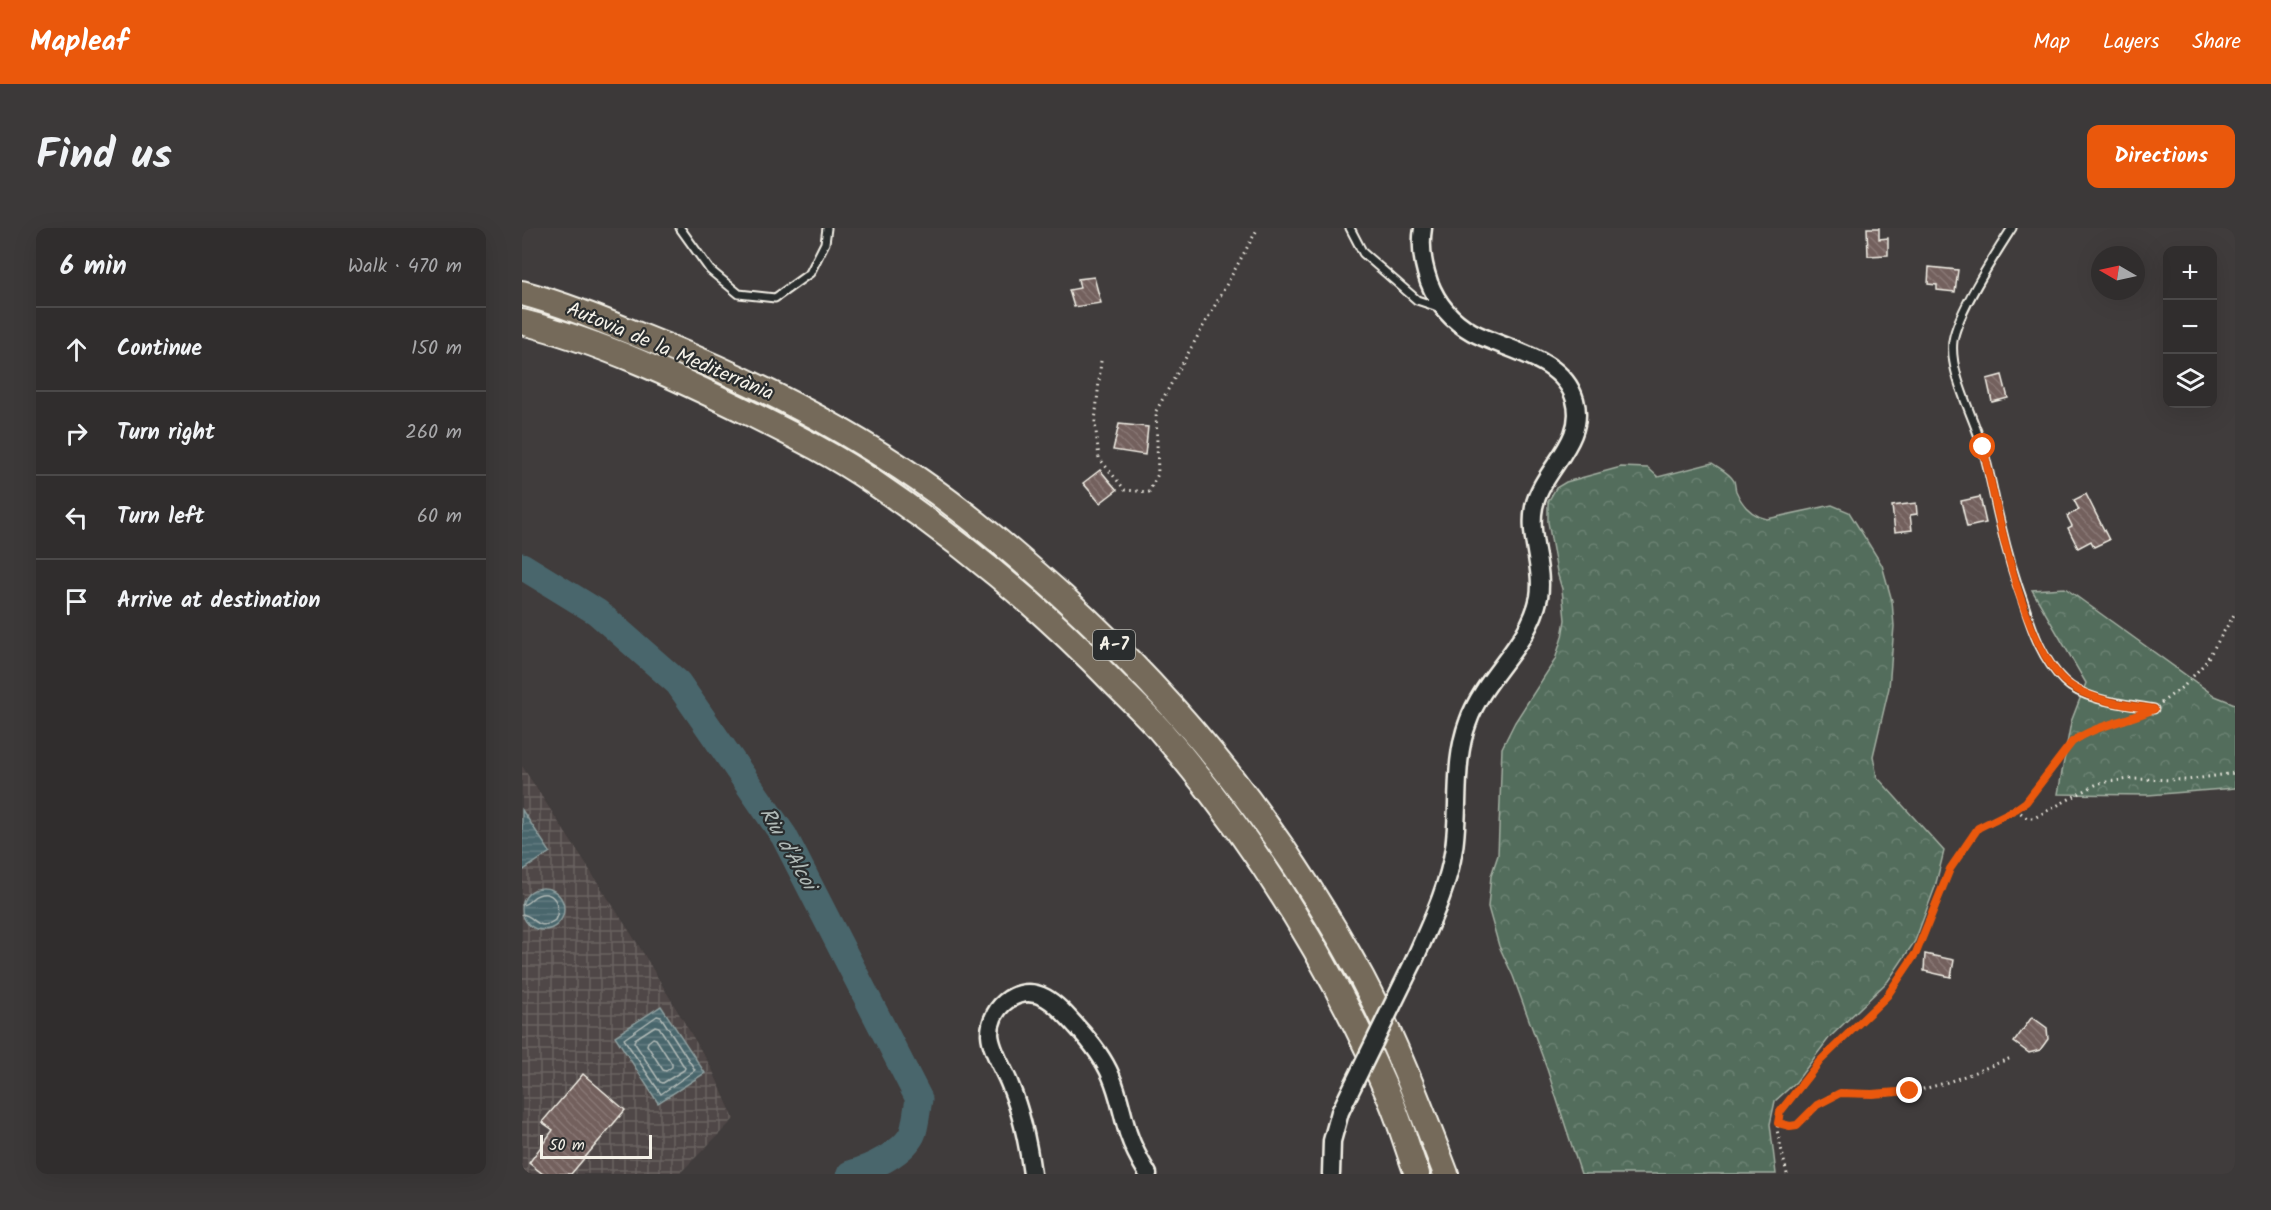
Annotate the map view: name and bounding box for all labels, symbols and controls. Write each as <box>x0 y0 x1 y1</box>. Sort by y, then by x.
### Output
text: Mapleaf <box>30 20 128 65</box>
text: Map <box>2033 26 2070 59</box>
text: Layers <box>2103 26 2159 59</box>
text: Share <box>2192 26 2241 59</box>
text: Find us <box>36 123 172 190</box>
button: Directions <box>2087 125 2235 188</box>
text: 6 min <box>60 246 127 288</box>
north arrow <box>2091 246 2145 300</box>
map controls <box>2163 246 2217 408</box>
button: + <box>2163 246 2217 300</box>
text: Walk · 470 m <box>348 251 462 283</box>
street label: Autovia de la Mediterrània <box>561 294 779 410</box>
button: − <box>2163 300 2217 354</box>
text: Continue <box>117 332 202 367</box>
icon: ahead <box>60 333 93 366</box>
text: 150 m <box>411 333 462 365</box>
button: layers <box>2163 354 2217 408</box>
text: Turn right <box>117 416 215 451</box>
icon: right <box>60 417 93 450</box>
text: 260 m <box>405 417 462 449</box>
route start <box>1969 433 1995 459</box>
text: Turn left <box>117 500 204 535</box>
icon: left <box>60 501 93 534</box>
text: 60 m <box>417 501 462 533</box>
text: Arrive at destination <box>117 584 320 619</box>
icon: arrive <box>60 585 93 618</box>
road number: A-7 <box>1093 630 1135 660</box>
water label: Riu d'Alcoi <box>750 801 826 900</box>
route end <box>1896 1077 1922 1103</box>
scale bar <box>540 1132 652 1160</box>
text: 50 m <box>549 1133 585 1158</box>

